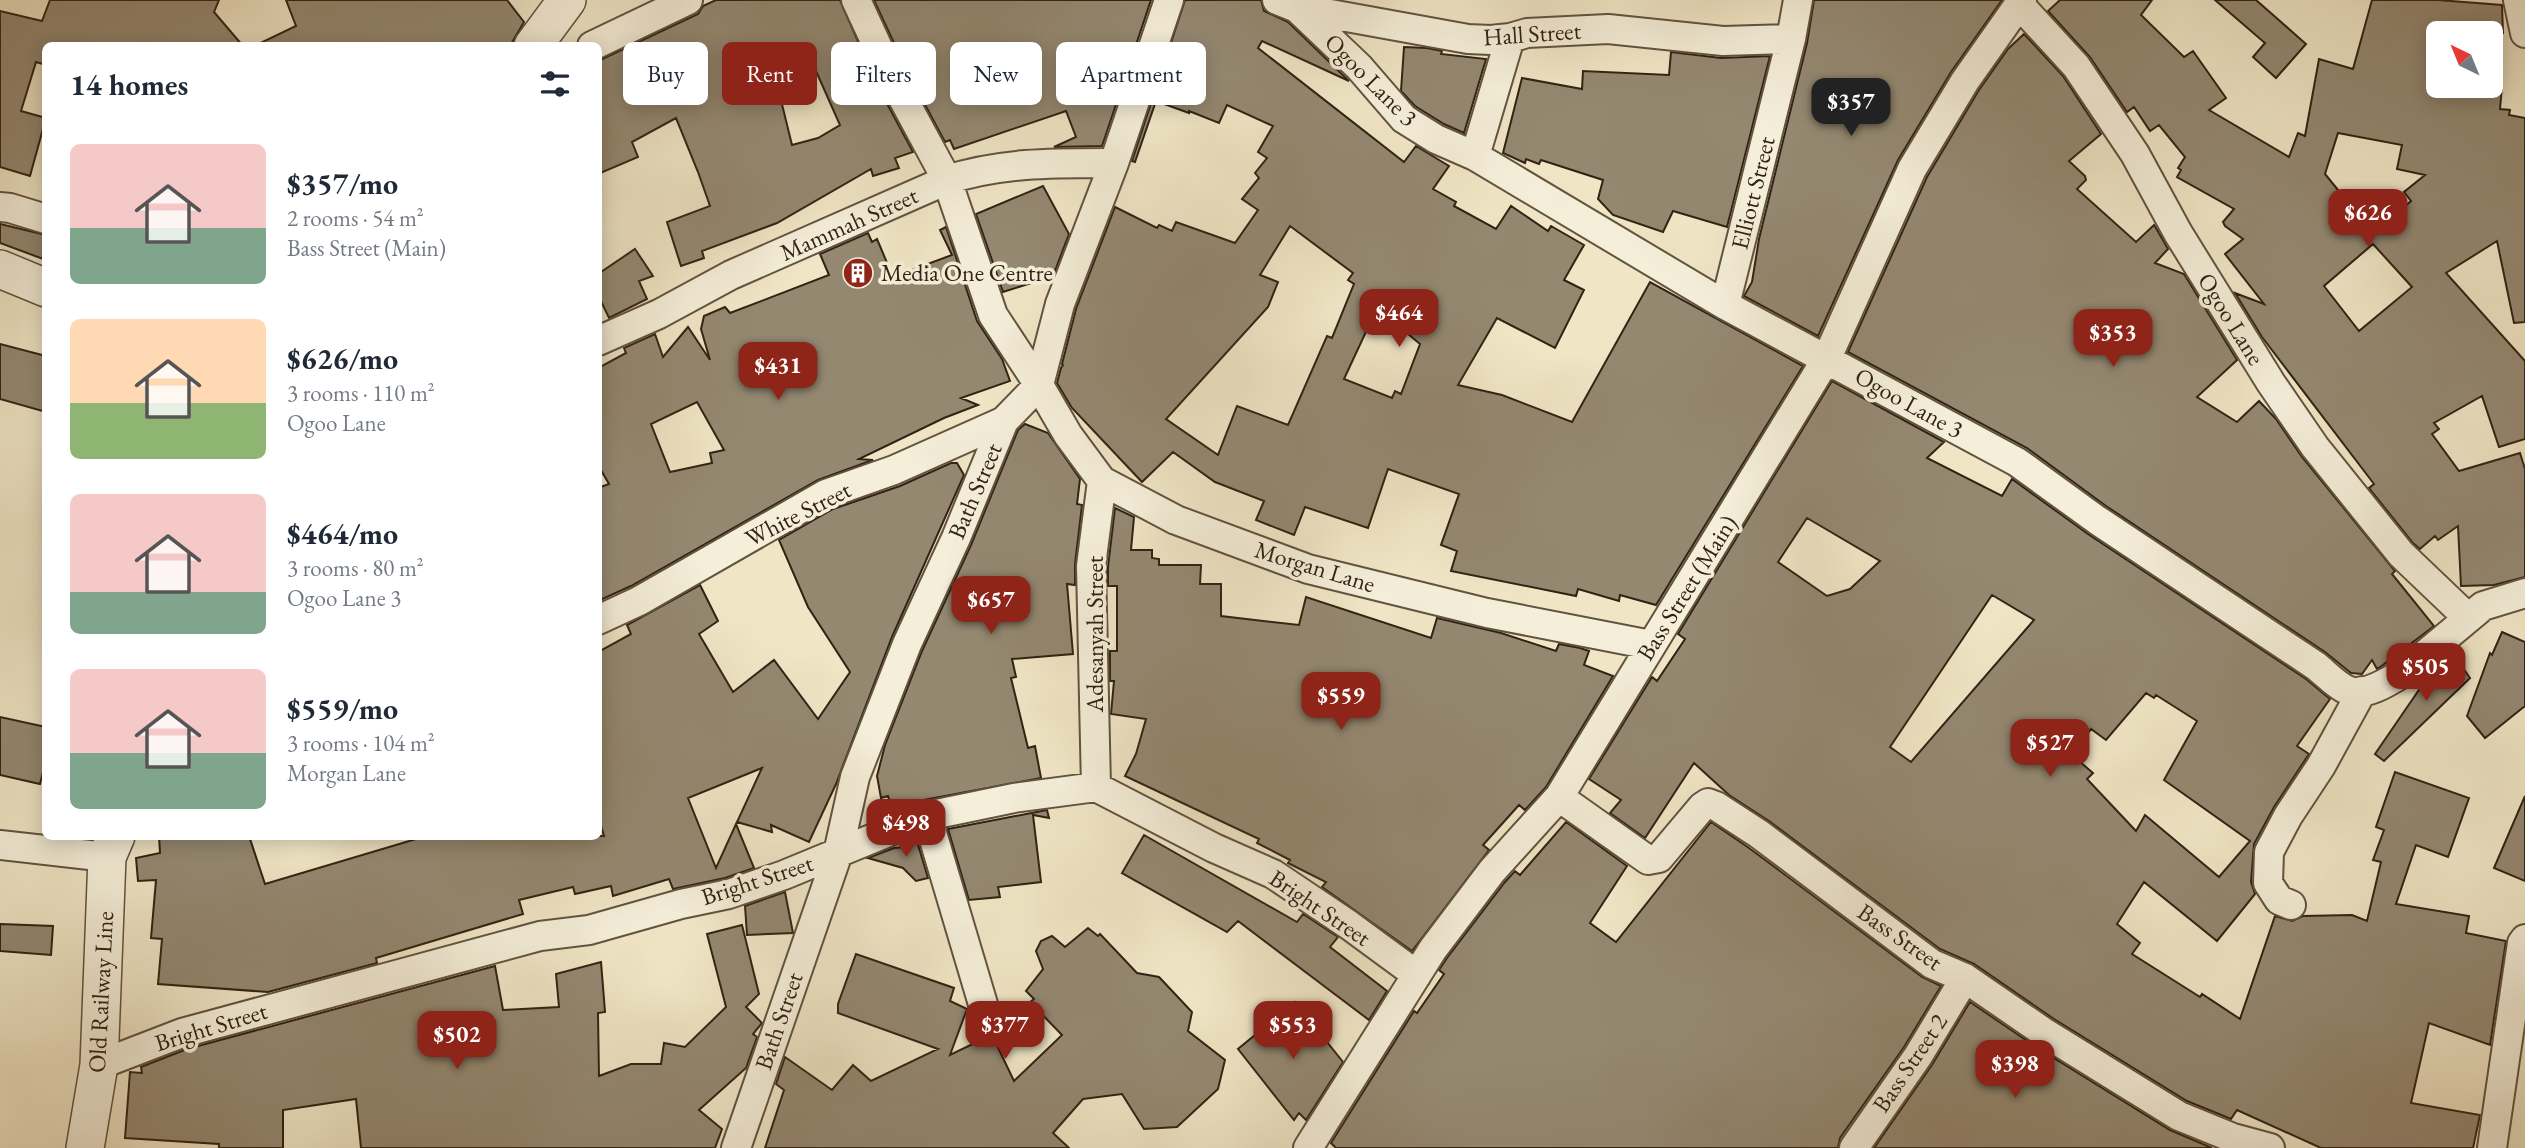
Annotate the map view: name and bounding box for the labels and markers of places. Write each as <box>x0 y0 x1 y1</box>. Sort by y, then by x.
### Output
pin: $357 <box>1810 78 1892 138</box>
pin: $626 <box>2327 190 2409 249</box>
building icon: Media One Centre <box>841 256 875 290</box>
place label: Media One Centre <box>881 257 1053 288</box>
pin: $464 <box>1358 290 1440 349</box>
pin: $353 <box>2072 310 2154 369</box>
pin: $431 <box>737 342 819 402</box>
pin: $657 <box>950 576 1032 636</box>
pin: $505 <box>2385 644 2467 703</box>
pin: $559 <box>1300 672 1382 732</box>
pin: $527 <box>2009 720 2091 779</box>
pin: $498 <box>865 800 947 859</box>
pin: $377 <box>964 1002 1046 1061</box>
pin: $553 <box>1252 1002 1334 1061</box>
pin: $502 <box>416 1012 498 1071</box>
pin: $398 <box>1974 1040 2056 1100</box>

